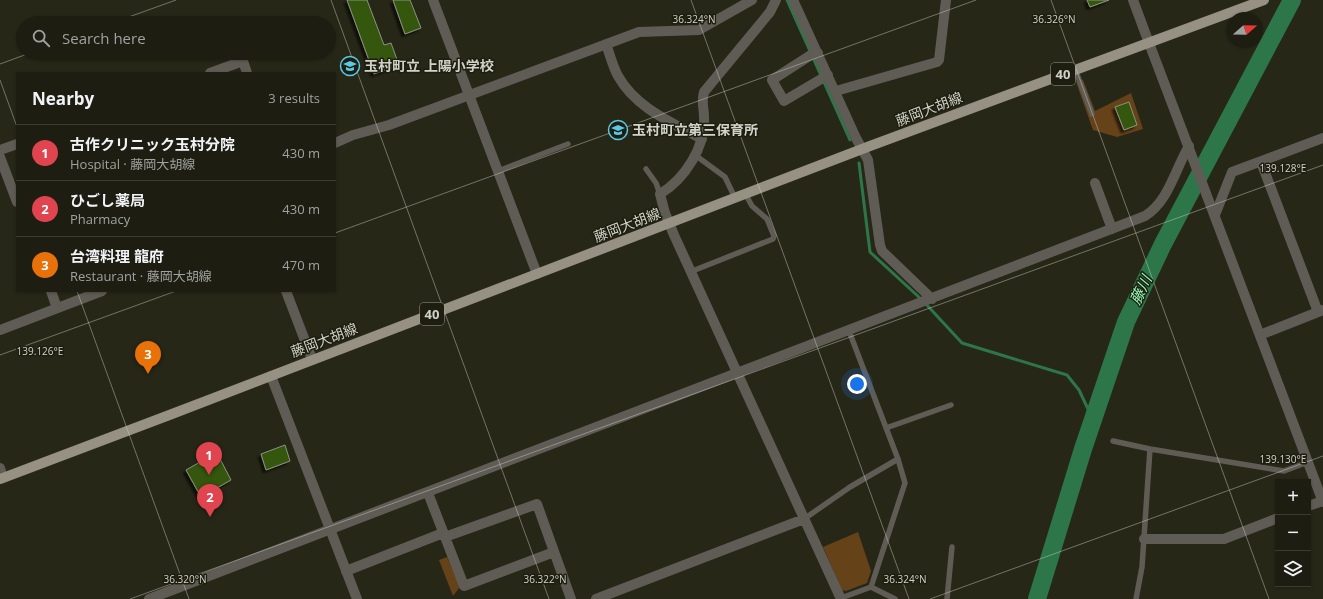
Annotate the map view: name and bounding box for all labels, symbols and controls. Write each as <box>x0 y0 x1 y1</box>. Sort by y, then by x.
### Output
text: 36.324°N <box>672 12 716 26</box>
text: 36.326°N <box>1032 12 1076 26</box>
north arrow <box>1227 12 1263 48</box>
search box <box>16 16 336 60</box>
icon: search <box>30 27 52 49</box>
text: Search here <box>62 28 146 48</box>
school or university icon: 玉村町立 上陽小学校 <box>339 55 361 77</box>
place label: 玉村町立 上陽小学校 <box>364 56 494 75</box>
road number: 40 <box>1051 63 1075 85</box>
text: Nearby <box>32 87 94 110</box>
street label: 藤岡大胡線 <box>893 87 965 130</box>
text: 3 results <box>268 89 320 107</box>
school or university icon: 玉村町立第三保育所 <box>607 119 629 141</box>
place label: 玉村町立第三保育所 <box>632 120 758 139</box>
text: 古作クリニック玉村分院 <box>70 134 235 154</box>
text: 1 <box>41 144 49 162</box>
text: 430 m <box>282 144 320 162</box>
text: Hospital · 藤岡大胡線 <box>70 155 195 173</box>
text: 139.128°E <box>1260 161 1306 175</box>
text: ひごし薬局 <box>70 190 145 210</box>
text: 2 <box>41 200 49 218</box>
text: 430 m <box>282 200 320 218</box>
street label: 藤岡大胡線 <box>591 203 663 246</box>
text: Pharmacy <box>70 210 130 228</box>
text: 台湾料理 龍府 <box>70 246 164 266</box>
text: 3 <box>41 256 49 274</box>
text: 470 m <box>282 256 320 274</box>
text: Restaurant · 藤岡大胡線 <box>70 267 212 285</box>
water label: 藤川 <box>1125 270 1157 307</box>
road number: 40 <box>420 303 444 325</box>
street label: 藤岡大胡線 <box>288 318 360 361</box>
pin: 3 <box>135 341 161 374</box>
text: 139.126°E <box>17 344 63 358</box>
your location <box>847 374 867 394</box>
pin: 1 <box>196 442 222 475</box>
text: 139.130°E <box>1260 452 1306 466</box>
map controls <box>1275 479 1311 587</box>
button: + <box>1275 479 1311 515</box>
pin: 2 <box>197 484 223 517</box>
button: − <box>1275 515 1311 551</box>
button: layers <box>1275 551 1311 587</box>
text: 36.320°N <box>163 572 207 586</box>
text: 36.322°N <box>523 572 567 586</box>
text: 36.324°N <box>883 572 927 586</box>

